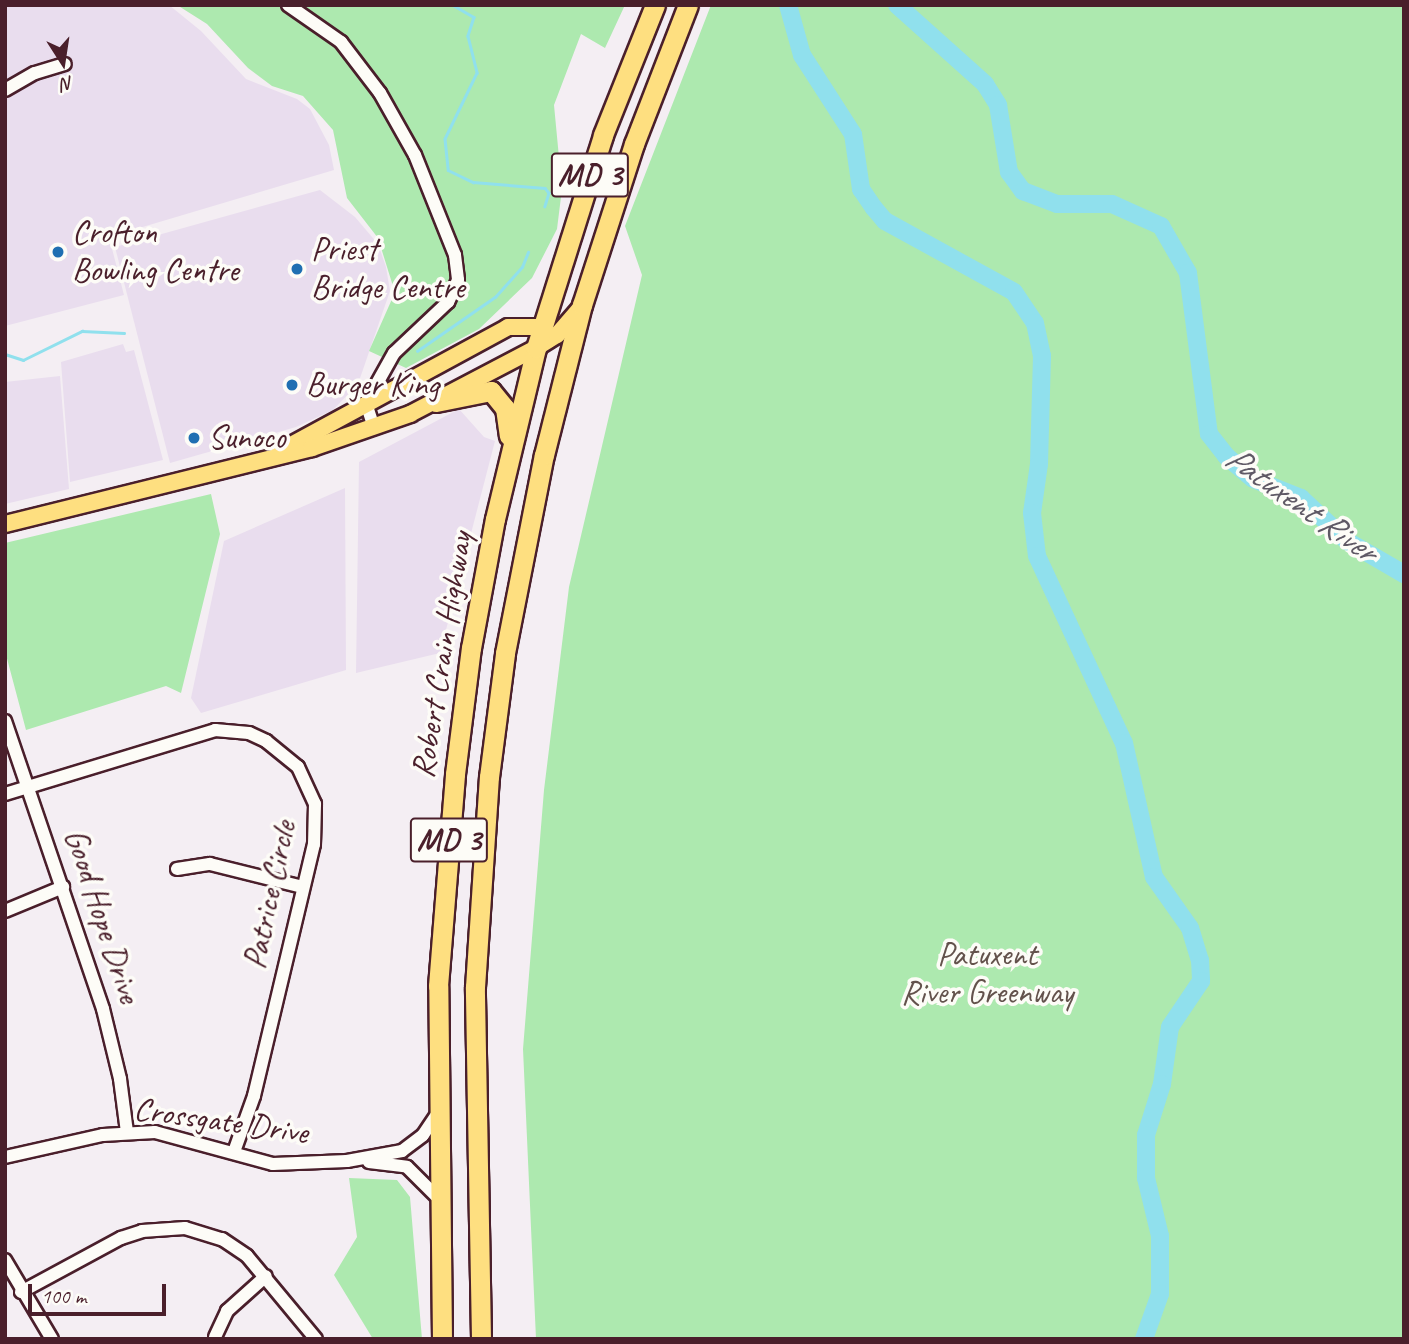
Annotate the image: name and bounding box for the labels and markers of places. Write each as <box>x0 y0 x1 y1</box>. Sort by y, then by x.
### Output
place label: Crofton Bowling Centre <box>72 213 239 291</box>
place label: Priest Bridge Centre <box>311 230 464 308</box>
marker: Crofton Bowling Centre <box>50 244 66 260</box>
marker: Priest Bridge Centre <box>289 261 305 277</box>
place label: Burger King <box>306 365 439 405</box>
marker: Burger King <box>284 377 300 393</box>
place label: Sunoco <box>208 418 285 458</box>
marker: Sunoco <box>186 430 202 446</box>

